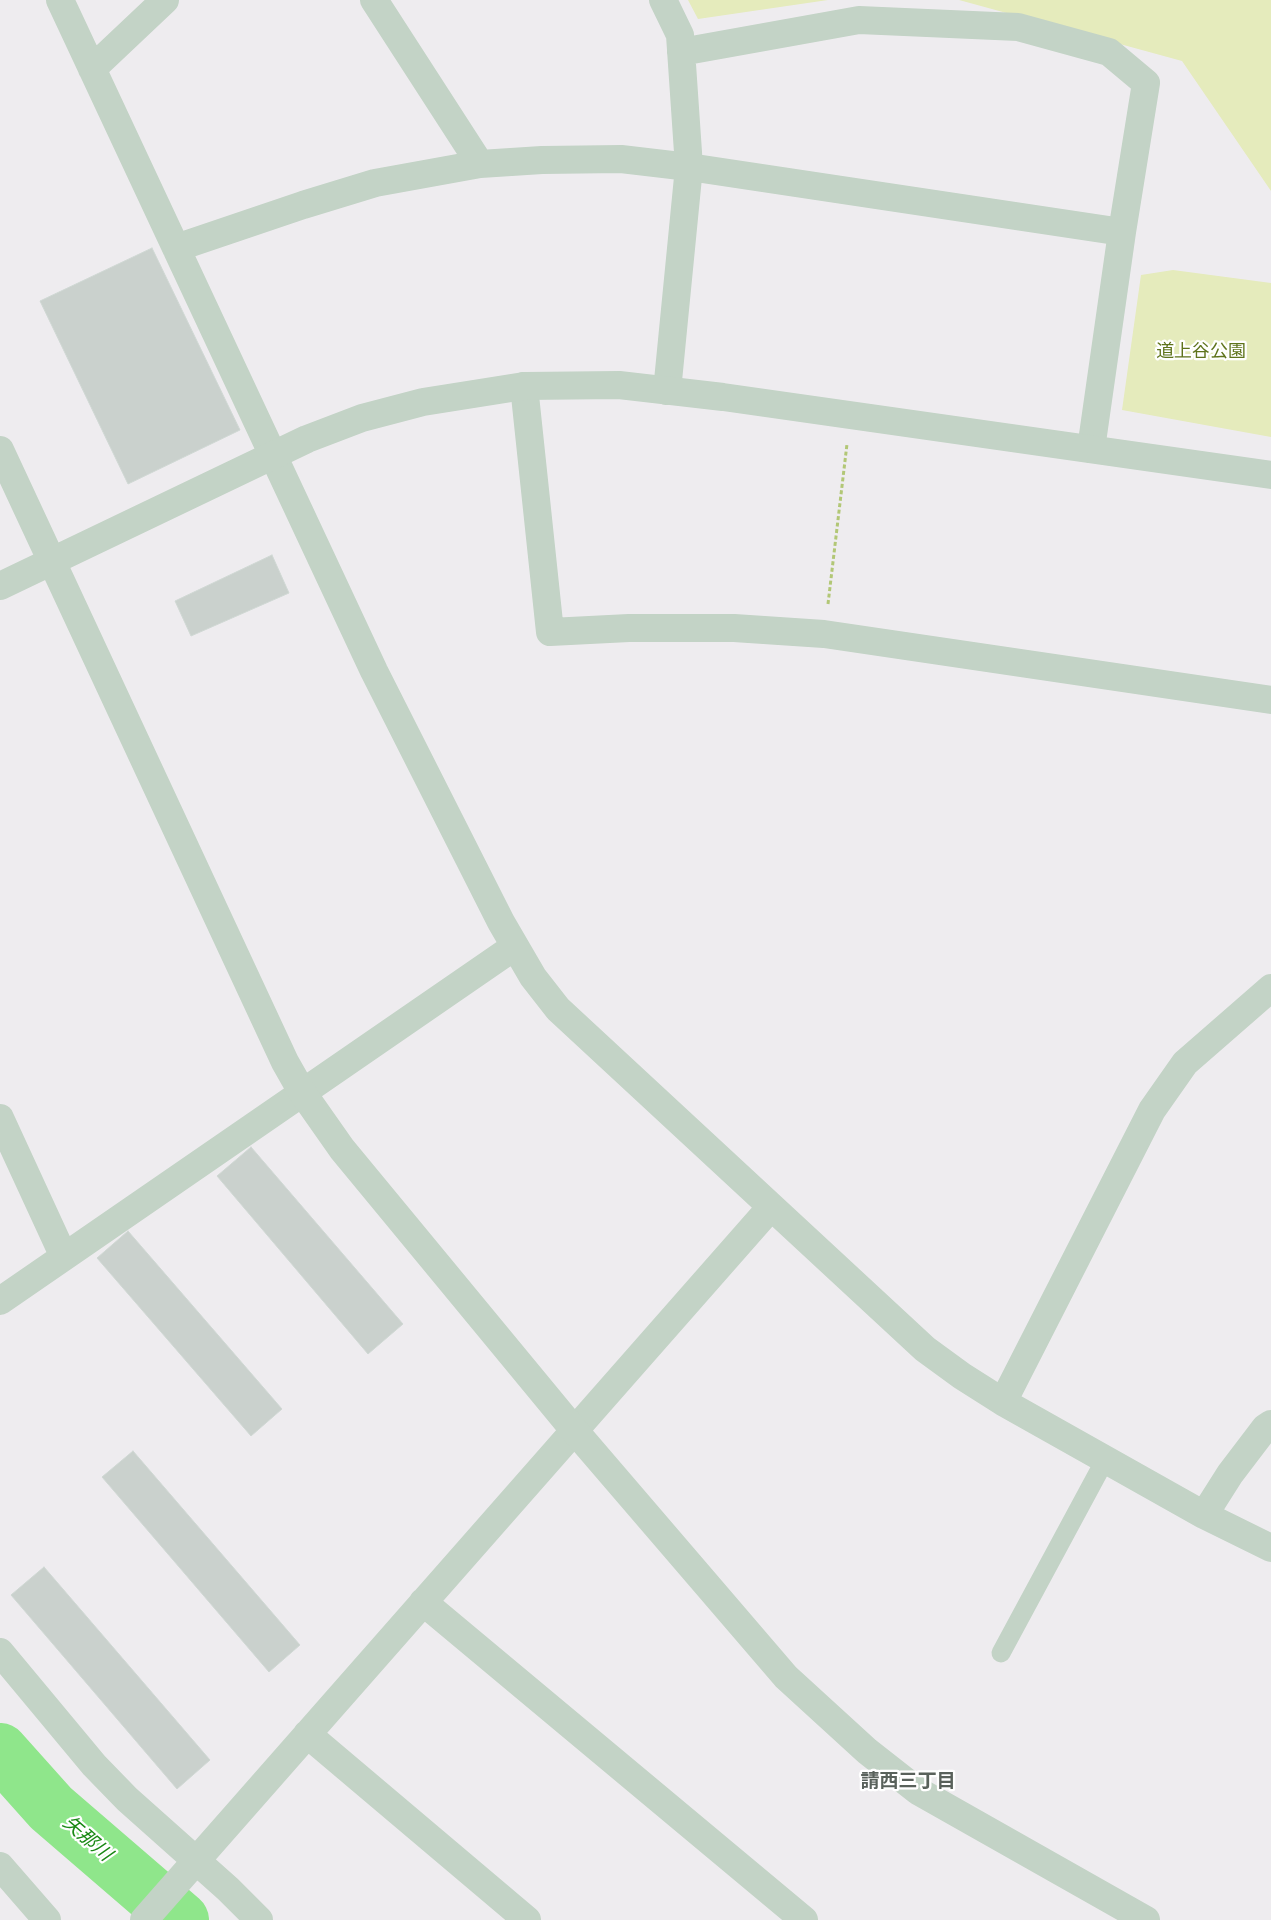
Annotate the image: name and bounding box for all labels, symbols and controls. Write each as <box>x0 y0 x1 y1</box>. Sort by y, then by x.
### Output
park label: 道上谷公園 <box>1156 341 1246 363</box>
district label: 請西三丁目 <box>861 1771 955 1793</box>
water label: 矢那川 <box>58 1812 116 1866</box>

